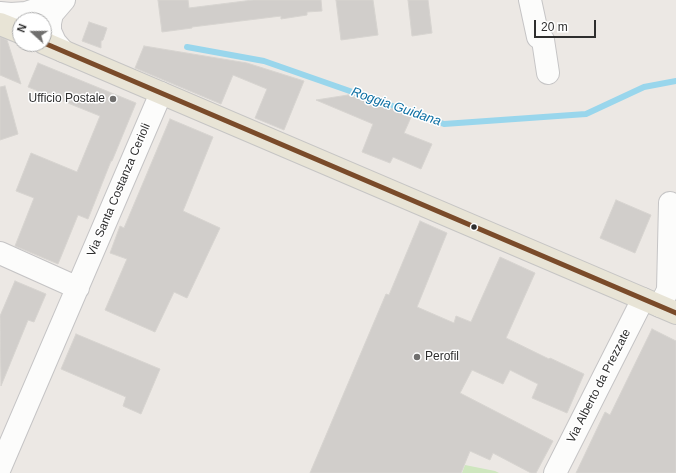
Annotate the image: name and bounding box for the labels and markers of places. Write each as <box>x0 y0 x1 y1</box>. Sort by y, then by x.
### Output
place label: Ufficio Postale <box>29 92 105 106</box>
marker: Ufficio Postale <box>108 94 118 104</box>
unlabelled marker <box>469 222 479 232</box>
place label: Perofil <box>425 350 459 364</box>
marker: Perofil <box>412 352 422 362</box>

